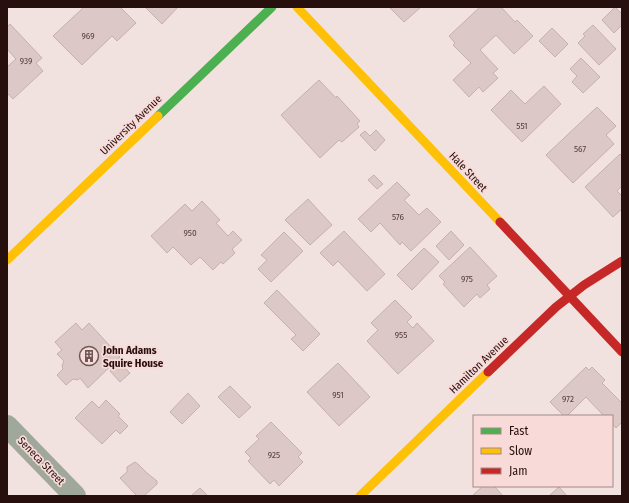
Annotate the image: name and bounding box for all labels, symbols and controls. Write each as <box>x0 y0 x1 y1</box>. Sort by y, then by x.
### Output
house number: 969 <box>81 31 95 41</box>
house number: 939 <box>20 56 32 66</box>
street label: University Avenue <box>97 92 165 158</box>
house number: 551 <box>516 121 528 131</box>
house number: 567 <box>574 144 586 154</box>
street label: Hale Street <box>446 149 490 195</box>
house number: 576 <box>392 212 404 222</box>
house number: 950 <box>183 228 197 238</box>
house number: 975 <box>461 274 473 284</box>
house number: 955 <box>395 330 407 340</box>
street label: Hamilton Avenue <box>447 334 511 396</box>
place label: John Adams Squire House <box>102 344 164 370</box>
building icon: John Adams Squire House <box>78 345 100 367</box>
house number: 951 <box>332 390 344 400</box>
house number: 972 <box>562 394 574 404</box>
legend <box>473 415 613 487</box>
text: Fast <box>509 424 528 438</box>
street label: Seneca Street <box>15 434 67 488</box>
text: Slow <box>509 444 532 458</box>
house number: 925 <box>268 450 280 460</box>
text: Jam <box>509 464 527 478</box>

